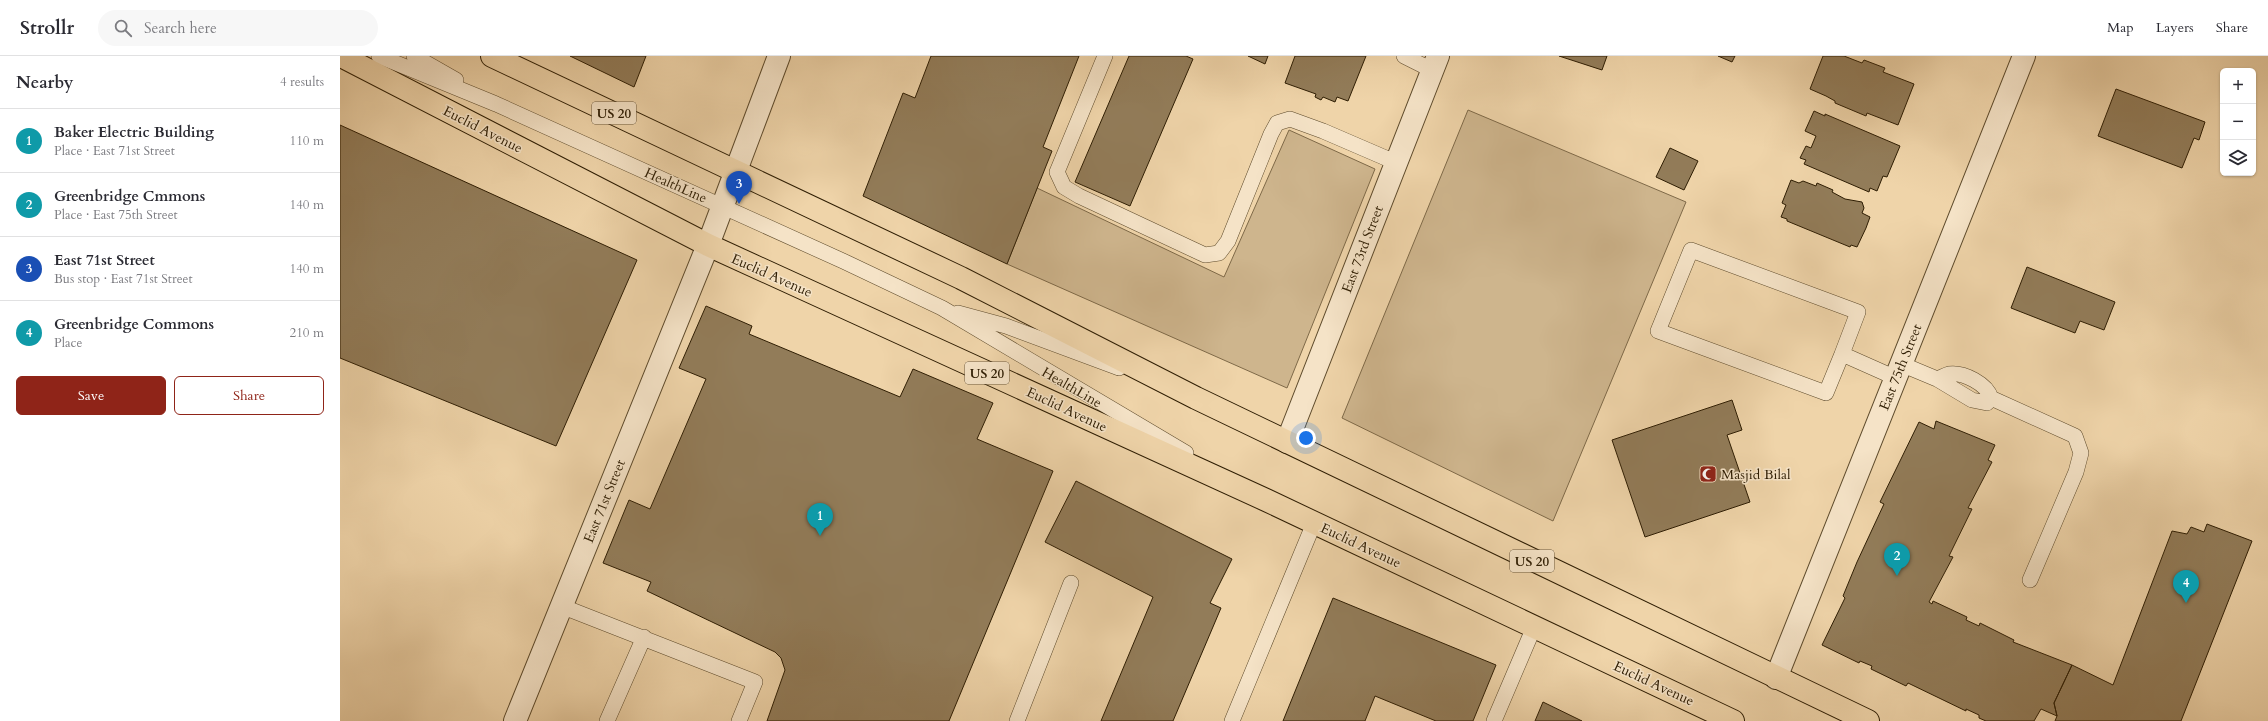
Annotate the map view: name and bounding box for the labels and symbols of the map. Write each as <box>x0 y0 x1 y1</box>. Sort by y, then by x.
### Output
street label: Euclid Avenue <box>440 101 526 158</box>
road number: US 20 <box>592 102 636 124</box>
street label: HealthLine <box>642 163 710 208</box>
pin: 3 <box>726 171 752 204</box>
street label: East 73rd Street <box>1337 202 1388 295</box>
street label: Euclid Avenue <box>728 249 815 302</box>
street label: East 75th Street <box>1875 321 1927 413</box>
road number: US 20 <box>965 362 1009 384</box>
street label: HealthLine <box>1038 363 1105 412</box>
street label: Euclid Avenue <box>1023 382 1110 436</box>
your location <box>1296 428 1316 448</box>
street label: East 71st Street <box>579 456 630 546</box>
mosque icon: Masjid Bilal <box>1698 464 1718 484</box>
place label: Masjid Bilal <box>1721 465 1791 484</box>
pin: 1 <box>807 503 833 536</box>
street label: Euclid Avenue <box>1317 518 1404 572</box>
pin: 2 <box>1884 543 1910 576</box>
road number: US 20 <box>1510 550 1554 572</box>
pin: 4 <box>2173 570 2199 603</box>
street label: Euclid Avenue <box>1610 656 1697 710</box>

